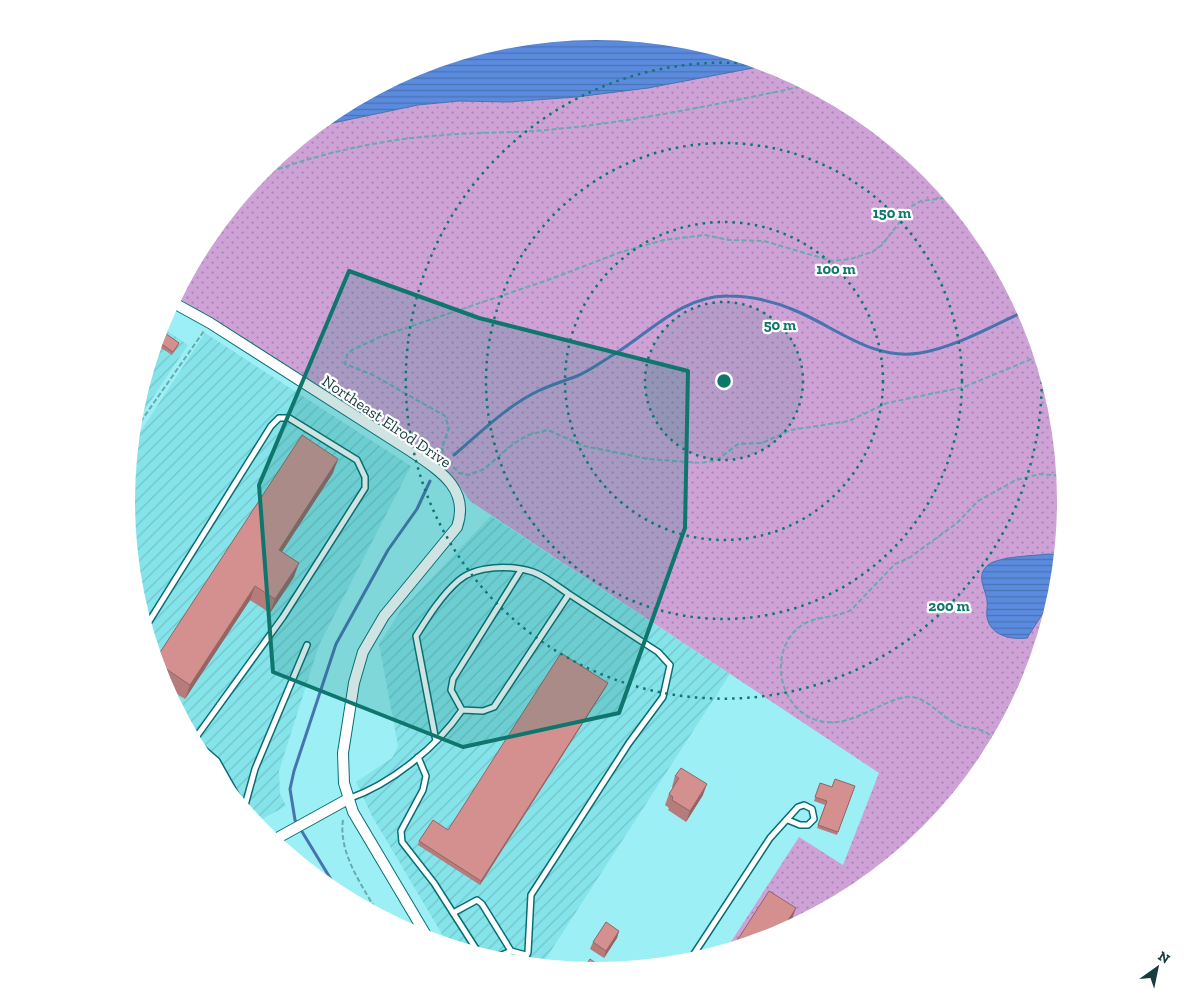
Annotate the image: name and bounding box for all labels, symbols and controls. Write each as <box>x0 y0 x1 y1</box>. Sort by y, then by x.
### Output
text: 150 m <box>873 204 911 222</box>
text: 100 m <box>816 260 856 278</box>
text: 50 m <box>764 316 796 334</box>
street label: Northeast Elrod Drive <box>318 371 455 472</box>
centre of rings <box>715 372 733 390</box>
text: 200 m <box>928 597 970 615</box>
north arrow <box>1132 943 1182 993</box>
text: N <box>1155 947 1173 968</box>

